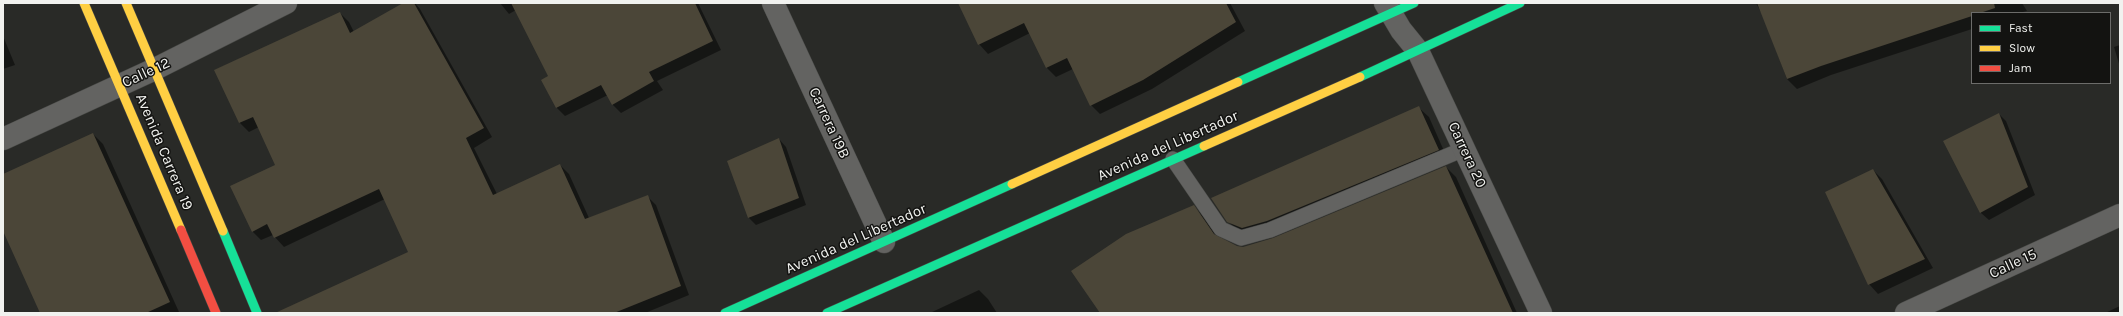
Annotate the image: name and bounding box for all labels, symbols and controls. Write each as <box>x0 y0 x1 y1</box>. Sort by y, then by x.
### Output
legend <box>1971 12 2111 84</box>
text: Fast <box>2009 21 2032 35</box>
text: Slow <box>2009 41 2035 55</box>
street label: Calle 12 <box>119 54 173 92</box>
text: Jam <box>2009 61 2032 75</box>
street label: Carrera 19B <box>805 85 853 161</box>
street label: Avenida Carrera 19 <box>131 91 197 213</box>
street label: Avenida del Libertador <box>1095 107 1241 185</box>
street label: Carrera 20 <box>1444 119 1490 191</box>
street label: Avenida del Libertador <box>783 200 929 278</box>
street label: Calle 15 <box>1986 245 2040 283</box>

